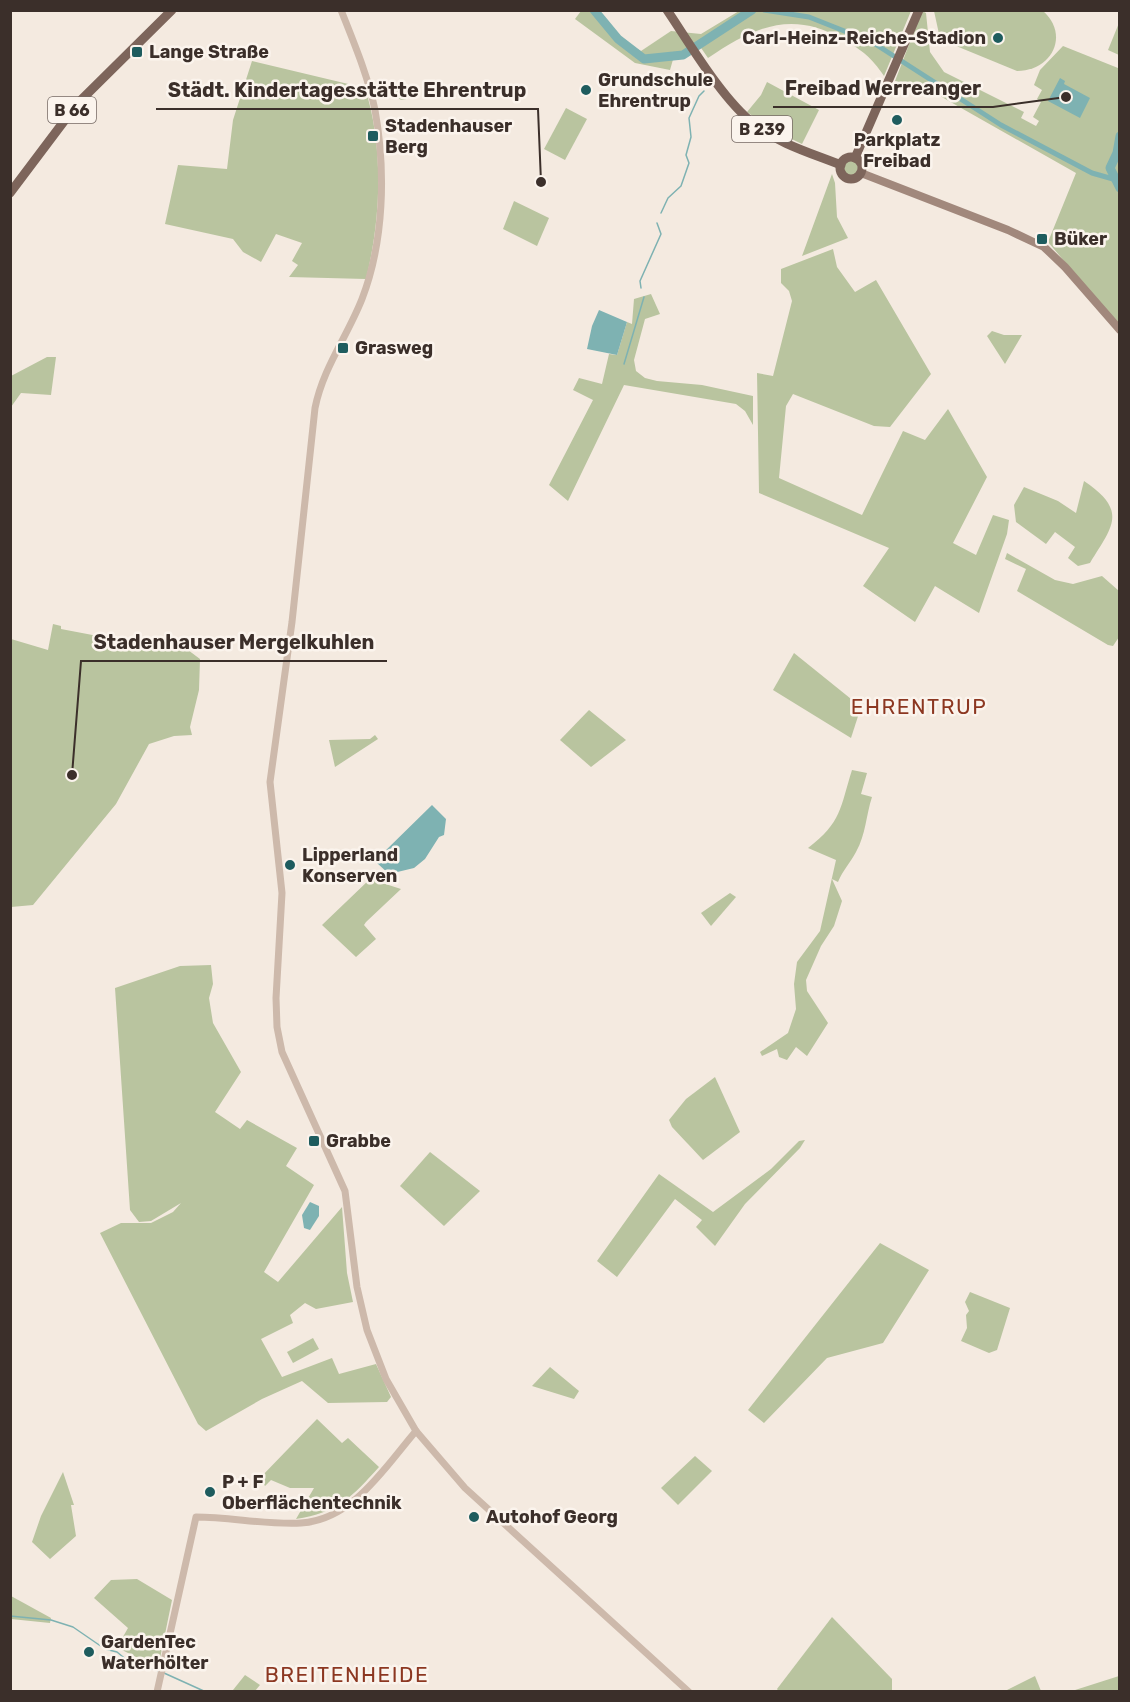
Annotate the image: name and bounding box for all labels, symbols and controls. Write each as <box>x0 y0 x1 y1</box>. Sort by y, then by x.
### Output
place label: Carl-Heinz-Reiche-Stadion <box>742 27 986 49</box>
marker: Carl-Heinz-Reiche-Stadion <box>991 31 1005 45</box>
place label: Lange Straße <box>149 41 269 63</box>
marker: Lange Straße <box>130 45 144 59</box>
place label: Grundschule Ehrentrup <box>598 69 714 112</box>
callout: Freibad Werreanger <box>773 69 993 107</box>
callout: Städt. Kindertagesstätte Ehrentrup <box>156 71 538 109</box>
text: Freibad Werreanger <box>785 76 981 100</box>
text: Städt. Kindertagesstätte Ehrentrup <box>168 78 526 102</box>
marker: Grundschule Ehrentrup <box>579 83 593 97</box>
road number: B 66 <box>48 97 96 123</box>
marker: Parkplatz Freibad <box>890 113 904 127</box>
place label: Stadenhauser Berg <box>385 115 512 158</box>
road number: B 239 <box>732 116 792 142</box>
marker: Stadenhauser Berg <box>366 129 380 143</box>
place label: Parkplatz Freibad <box>854 129 940 172</box>
place label: Büker <box>1054 228 1107 250</box>
marker: Büker <box>1035 232 1049 246</box>
place label: Grasweg <box>355 337 433 359</box>
marker: Grasweg <box>336 341 350 355</box>
callout: Stadenhauser Mergelkuhlen <box>81 623 387 661</box>
text: Stadenhauser Mergelkuhlen <box>94 630 374 654</box>
district label: EHRENTRUP <box>851 694 987 719</box>
place label: Lipperland Konserven <box>302 844 398 887</box>
marker: Lipperland Konserven <box>283 858 297 872</box>
place label: Grabbe <box>326 1130 391 1152</box>
marker: Grabbe <box>307 1134 321 1148</box>
place label: P + F Oberflächentechnik <box>222 1471 402 1514</box>
marker: P + F Oberflächentechnik <box>203 1485 217 1499</box>
place label: Autohof Georg <box>486 1506 618 1528</box>
marker: Autohof Georg <box>467 1510 481 1524</box>
place label: GardenTec Waterhölter <box>101 1631 209 1674</box>
marker: GardenTec Waterhölter <box>82 1645 96 1659</box>
district label: BREITENHEIDE <box>265 1662 429 1687</box>

